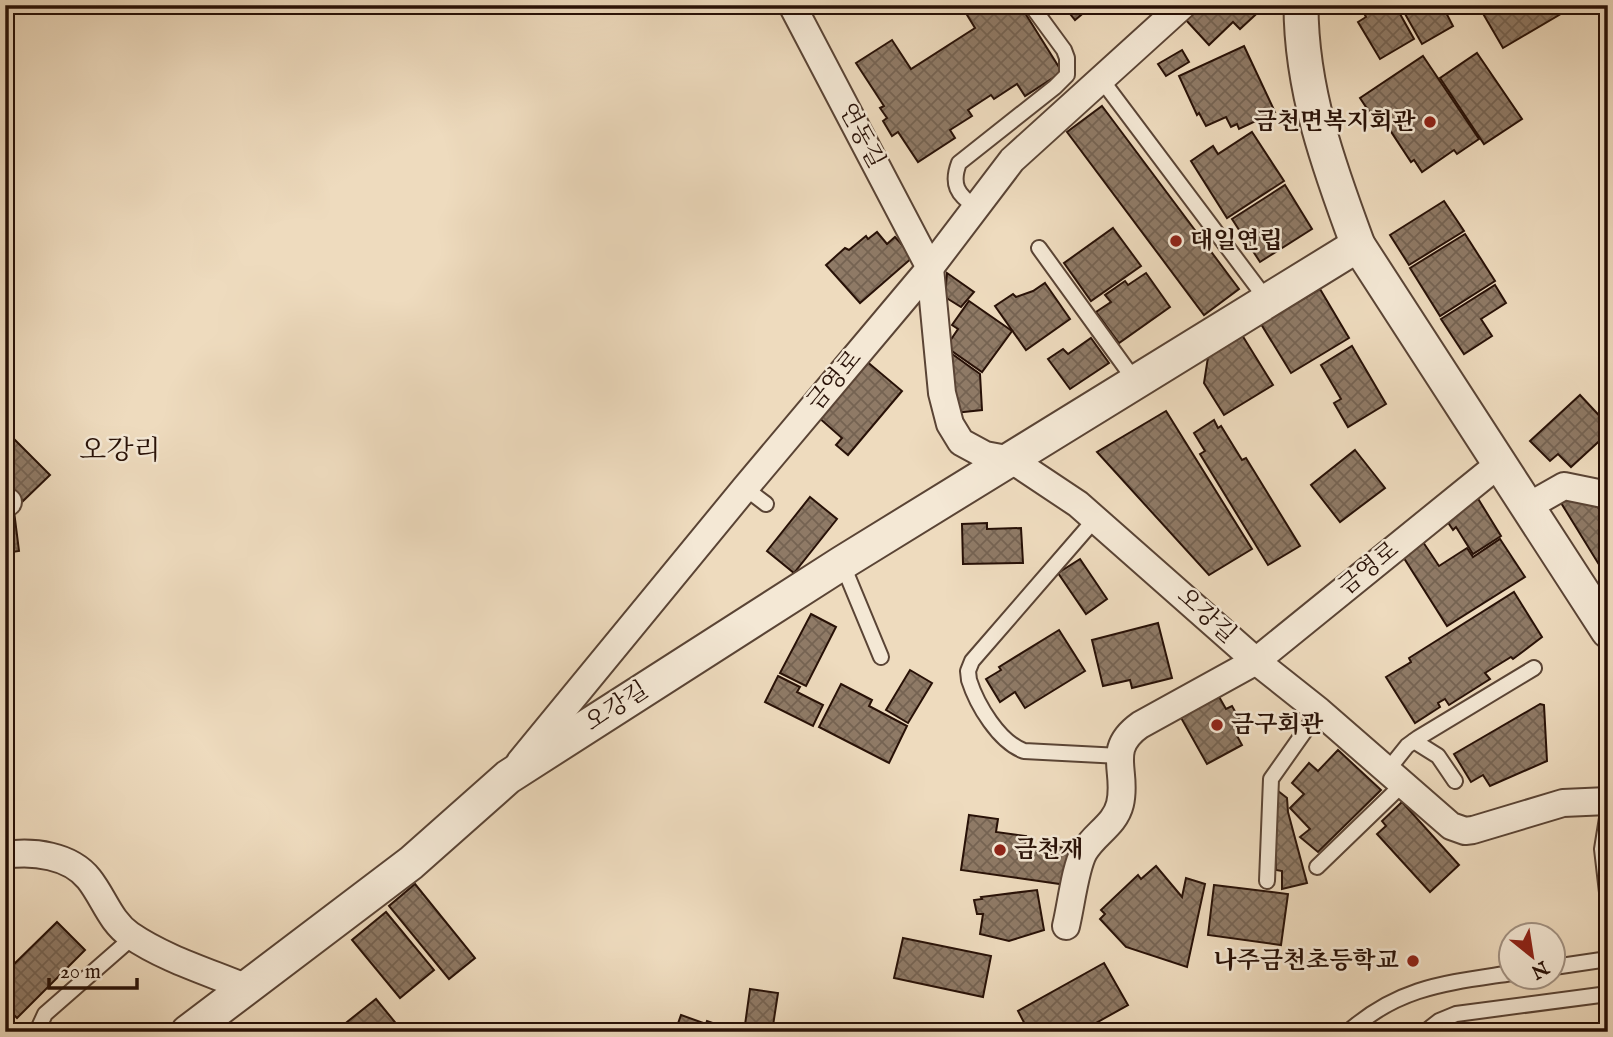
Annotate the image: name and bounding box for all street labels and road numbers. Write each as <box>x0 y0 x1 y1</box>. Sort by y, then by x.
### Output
street label: 연동길 <box>831 98 891 174</box>
street label: 금영로 <box>801 344 869 418</box>
street label: 금영로 <box>1332 535 1406 603</box>
street label: 오강길 <box>1170 581 1242 651</box>
street label: 오강길 <box>579 675 655 739</box>

